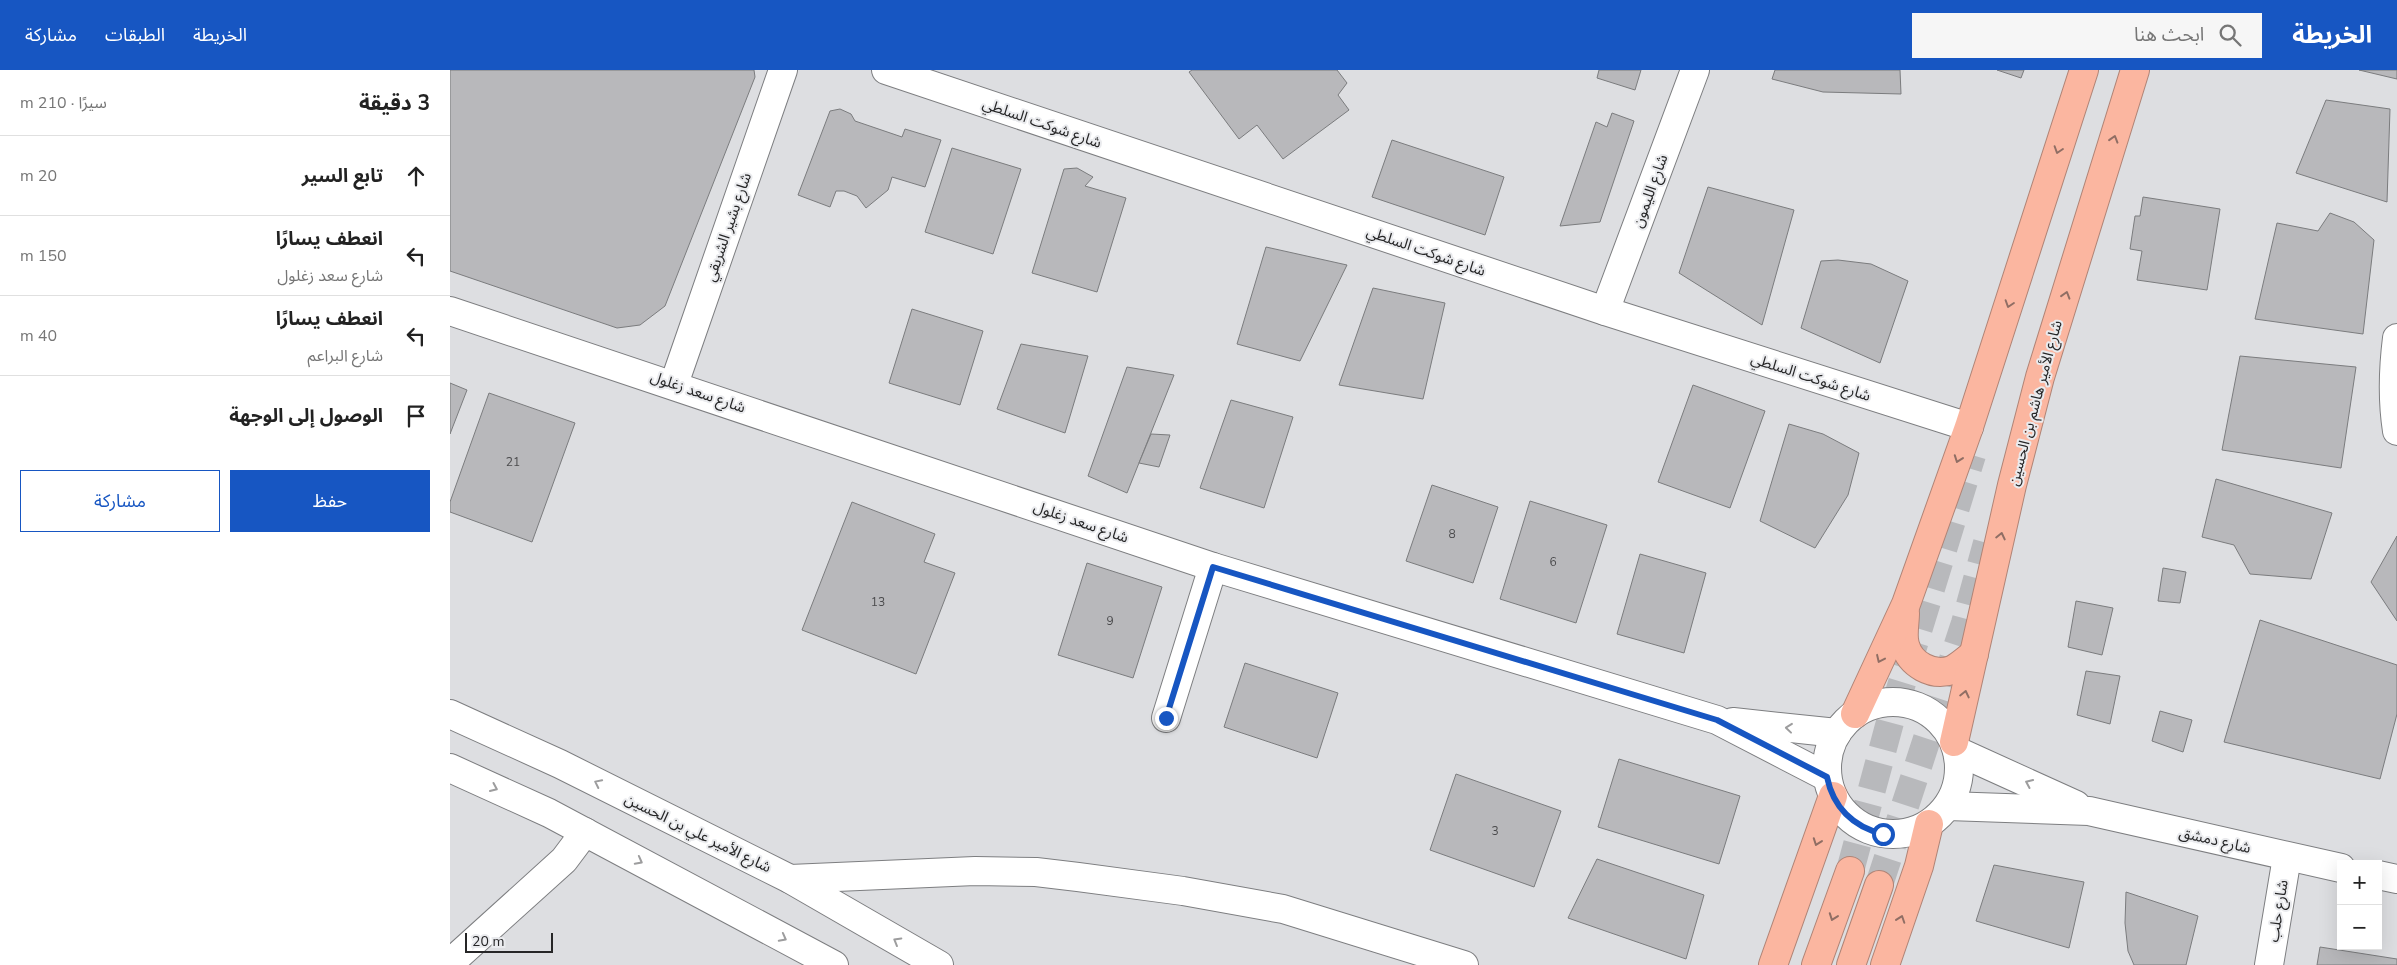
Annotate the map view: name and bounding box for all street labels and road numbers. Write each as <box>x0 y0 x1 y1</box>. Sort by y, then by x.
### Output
street label: شارع شوكت السلطي <box>979 93 1104 155</box>
street label: شارع الليمون <box>1627 151 1674 231</box>
street label: شارع بشير الشريقي <box>700 170 758 285</box>
street label: شارع شوكت السلطي <box>1363 221 1488 283</box>
street label: شارع الأمير هاشم بن الحسين <box>2003 318 2069 489</box>
street label: شارع شوكت السلطي <box>1748 348 1874 408</box>
street label: شارع سعد زغلول <box>647 366 748 420</box>
street label: شارع سعد زغلول <box>1030 496 1131 550</box>
street label: شارع الأمير علي بن الحسين <box>620 789 775 879</box>
street label: شارع دمشق <box>2177 822 2253 860</box>
street label: شارع حلب <box>2263 878 2295 944</box>

